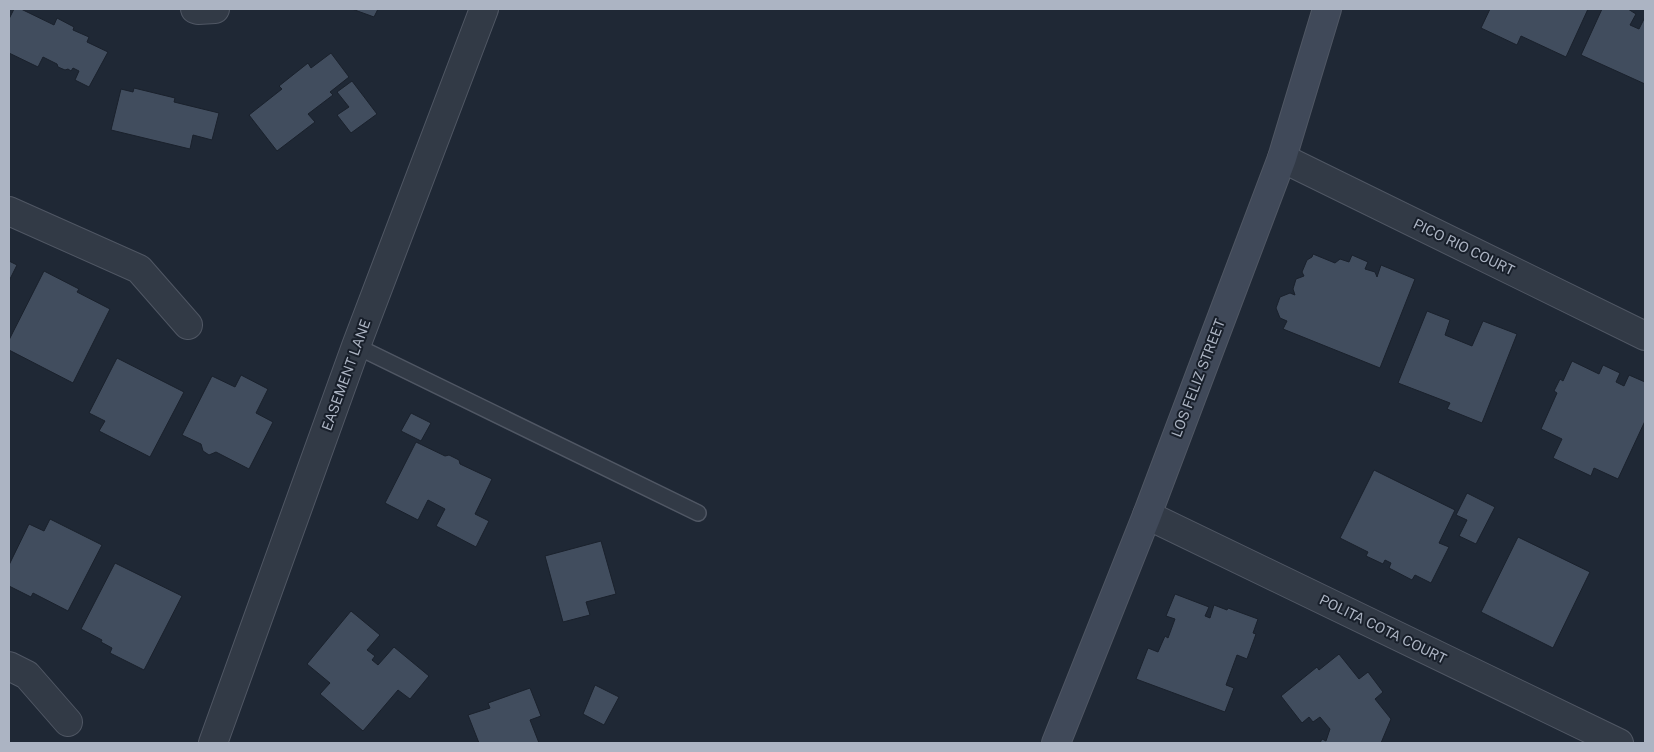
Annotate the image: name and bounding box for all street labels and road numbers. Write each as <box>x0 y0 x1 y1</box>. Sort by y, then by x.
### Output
street label: PICO RIO COURT <box>1411 216 1517 278</box>
street label: EASEMENT LANE <box>318 317 374 433</box>
street label: LOS FELIZ STREET <box>1168 317 1228 439</box>
street label: POLITA COTA COURT <box>1317 591 1449 667</box>

